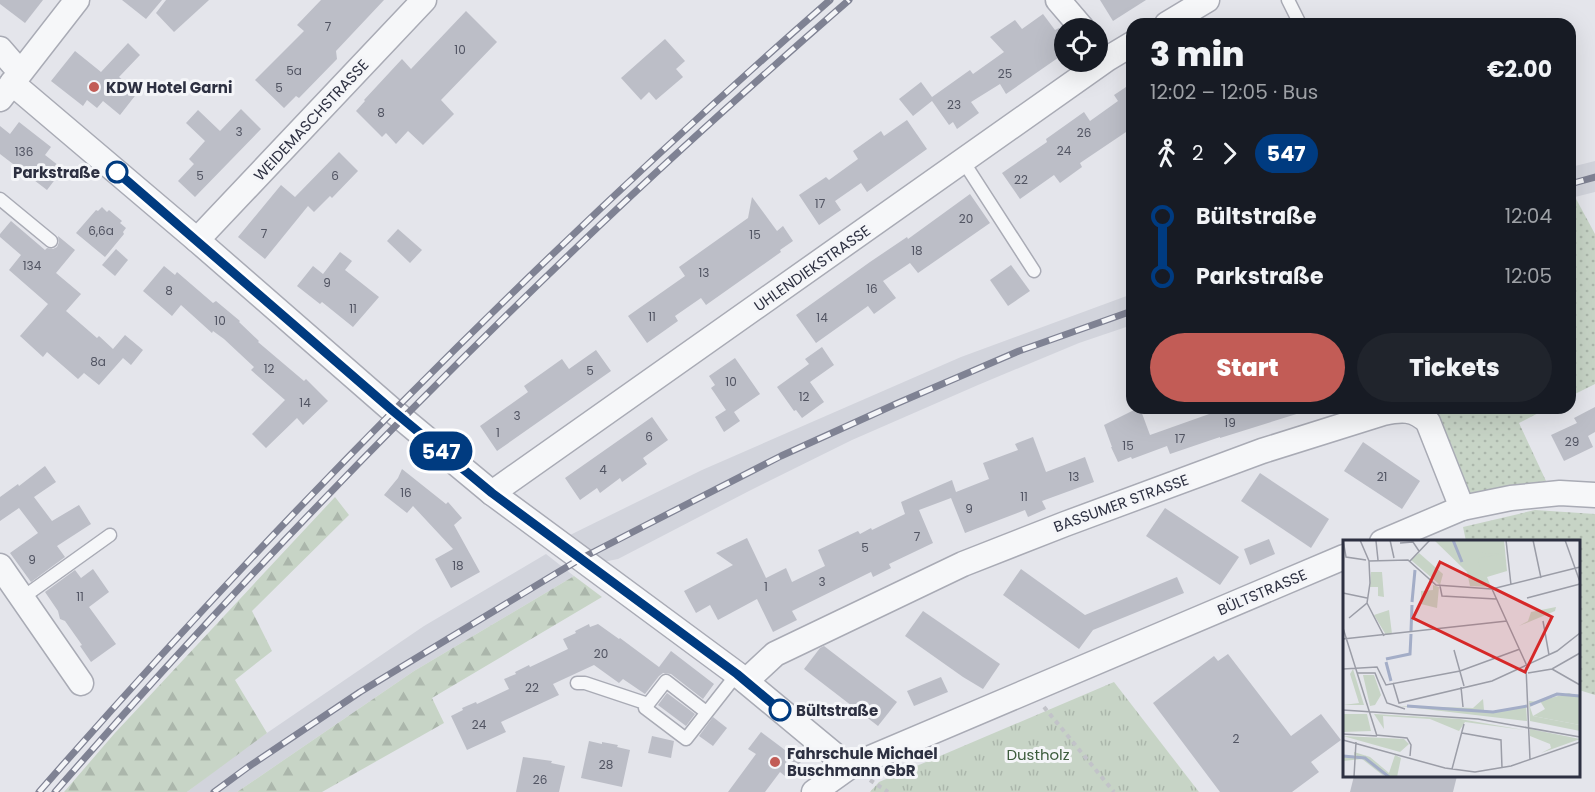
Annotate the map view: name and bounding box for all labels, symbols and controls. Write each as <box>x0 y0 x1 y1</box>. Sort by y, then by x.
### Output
house number: 7 <box>325 18 332 35</box>
map controls <box>1054 18 1108 72</box>
button: locate <box>1054 18 1108 72</box>
text: 3 min <box>1150 31 1244 78</box>
house number: 10 <box>454 41 466 58</box>
street label: WEIDEMASCHSTRASSE <box>249 54 373 186</box>
text: €2.00 <box>1487 54 1552 85</box>
house number: 5a <box>286 62 302 79</box>
house number: 25 <box>998 65 1012 82</box>
place label: KDW Hotel Garni <box>106 77 232 98</box>
text: 12:02 – 12:05 · Bus <box>1150 78 1318 106</box>
house number: 5 <box>275 79 283 96</box>
marker: KDW Hotel Garni <box>87 80 101 94</box>
house number: 23 <box>947 96 961 113</box>
house number: 8 <box>377 104 385 121</box>
house number: 3 <box>235 123 243 140</box>
house number: 26 <box>1077 124 1091 141</box>
icon: walk <box>1150 137 1183 170</box>
icon: forward <box>1213 137 1246 170</box>
text: 2 <box>1192 139 1204 167</box>
text: 547 <box>1267 139 1306 168</box>
house number: 24 <box>1057 142 1072 159</box>
house number: 136 <box>15 143 33 160</box>
marker: Parkstraße <box>106 161 128 183</box>
place label: Parkstraße <box>13 162 100 183</box>
house number: 5 <box>196 167 204 184</box>
house number: 6 <box>331 167 339 184</box>
house number: 22 <box>1014 171 1028 188</box>
house number: 17 <box>815 195 826 212</box>
text: Bültstraße <box>1196 201 1317 232</box>
text: 12:04 <box>1505 202 1552 230</box>
house number: 20 <box>959 210 973 227</box>
street label: UHLENDIEKSTRASSE <box>750 220 874 316</box>
house number: 6,6a <box>88 222 114 239</box>
house number: 7 <box>261 225 268 242</box>
house number: 15 <box>749 226 761 243</box>
house number: 18 <box>911 242 923 259</box>
house number: 134 <box>23 257 42 274</box>
text: Parkstraße <box>1196 261 1324 292</box>
text: 12:05 <box>1505 262 1552 290</box>
house number: 13 <box>699 264 709 281</box>
house number: 9 <box>323 274 331 291</box>
house number: 16 <box>866 280 878 297</box>
house number: 8 <box>165 282 173 299</box>
house number: 11 <box>349 300 357 317</box>
house number: 11 <box>648 308 656 325</box>
house number: 14 <box>816 309 828 326</box>
house number: 10 <box>214 312 226 329</box>
button: Start <box>1150 333 1345 402</box>
button: Tickets <box>1357 333 1552 402</box>
house number: 8a <box>90 353 106 370</box>
house number: 12 <box>264 360 274 377</box>
house number: 5 <box>586 362 594 379</box>
house number: 10 <box>725 373 737 390</box>
house number: 12 <box>799 388 809 405</box>
house number: 14 <box>299 394 311 411</box>
house number: 3 <box>513 407 521 424</box>
house number: 19 <box>1224 414 1236 431</box>
house number: 1 <box>496 424 500 441</box>
house number: 6 <box>645 428 653 445</box>
house number: 17 <box>1175 430 1186 447</box>
line badge: 547 <box>406 432 476 470</box>
house number: 29 <box>1565 433 1579 450</box>
text: 547 <box>421 437 461 466</box>
house number: 15 <box>1122 437 1134 454</box>
house number: 4 <box>599 461 607 478</box>
house number: 13 <box>1069 468 1079 485</box>
house number: 21 <box>1377 468 1387 485</box>
street label: BASSUMER STRASSE <box>1051 469 1191 537</box>
house number: 16 <box>400 484 412 501</box>
house number: 11 <box>1020 488 1028 505</box>
house number: 9 <box>965 500 973 517</box>
house number: 7 <box>914 528 921 545</box>
house number: 5 <box>861 539 869 556</box>
inset map <box>1343 540 1580 777</box>
house number: 9 <box>28 551 36 568</box>
house number: 18 <box>452 557 464 574</box>
street label: BÜLTSTRASSE <box>1214 564 1310 620</box>
house number: 3 <box>818 573 826 590</box>
house number: 1 <box>764 578 768 595</box>
house number: 11 <box>76 588 84 605</box>
house number: 20 <box>594 645 608 662</box>
house number: 22 <box>525 679 539 696</box>
marker: Bültstraße <box>769 699 791 721</box>
place label: Bültstraße <box>796 700 878 721</box>
house number: 24 <box>472 716 487 733</box>
house number: 2 <box>1233 730 1240 747</box>
place label: Fahrschule Michael Buschmann GbR <box>787 743 938 781</box>
park label: Dustholz <box>1006 744 1070 765</box>
marker: Fahrschule Michael Buschmann GbR <box>768 755 782 769</box>
house number: 28 <box>599 756 613 773</box>
house number: 26 <box>533 771 547 788</box>

